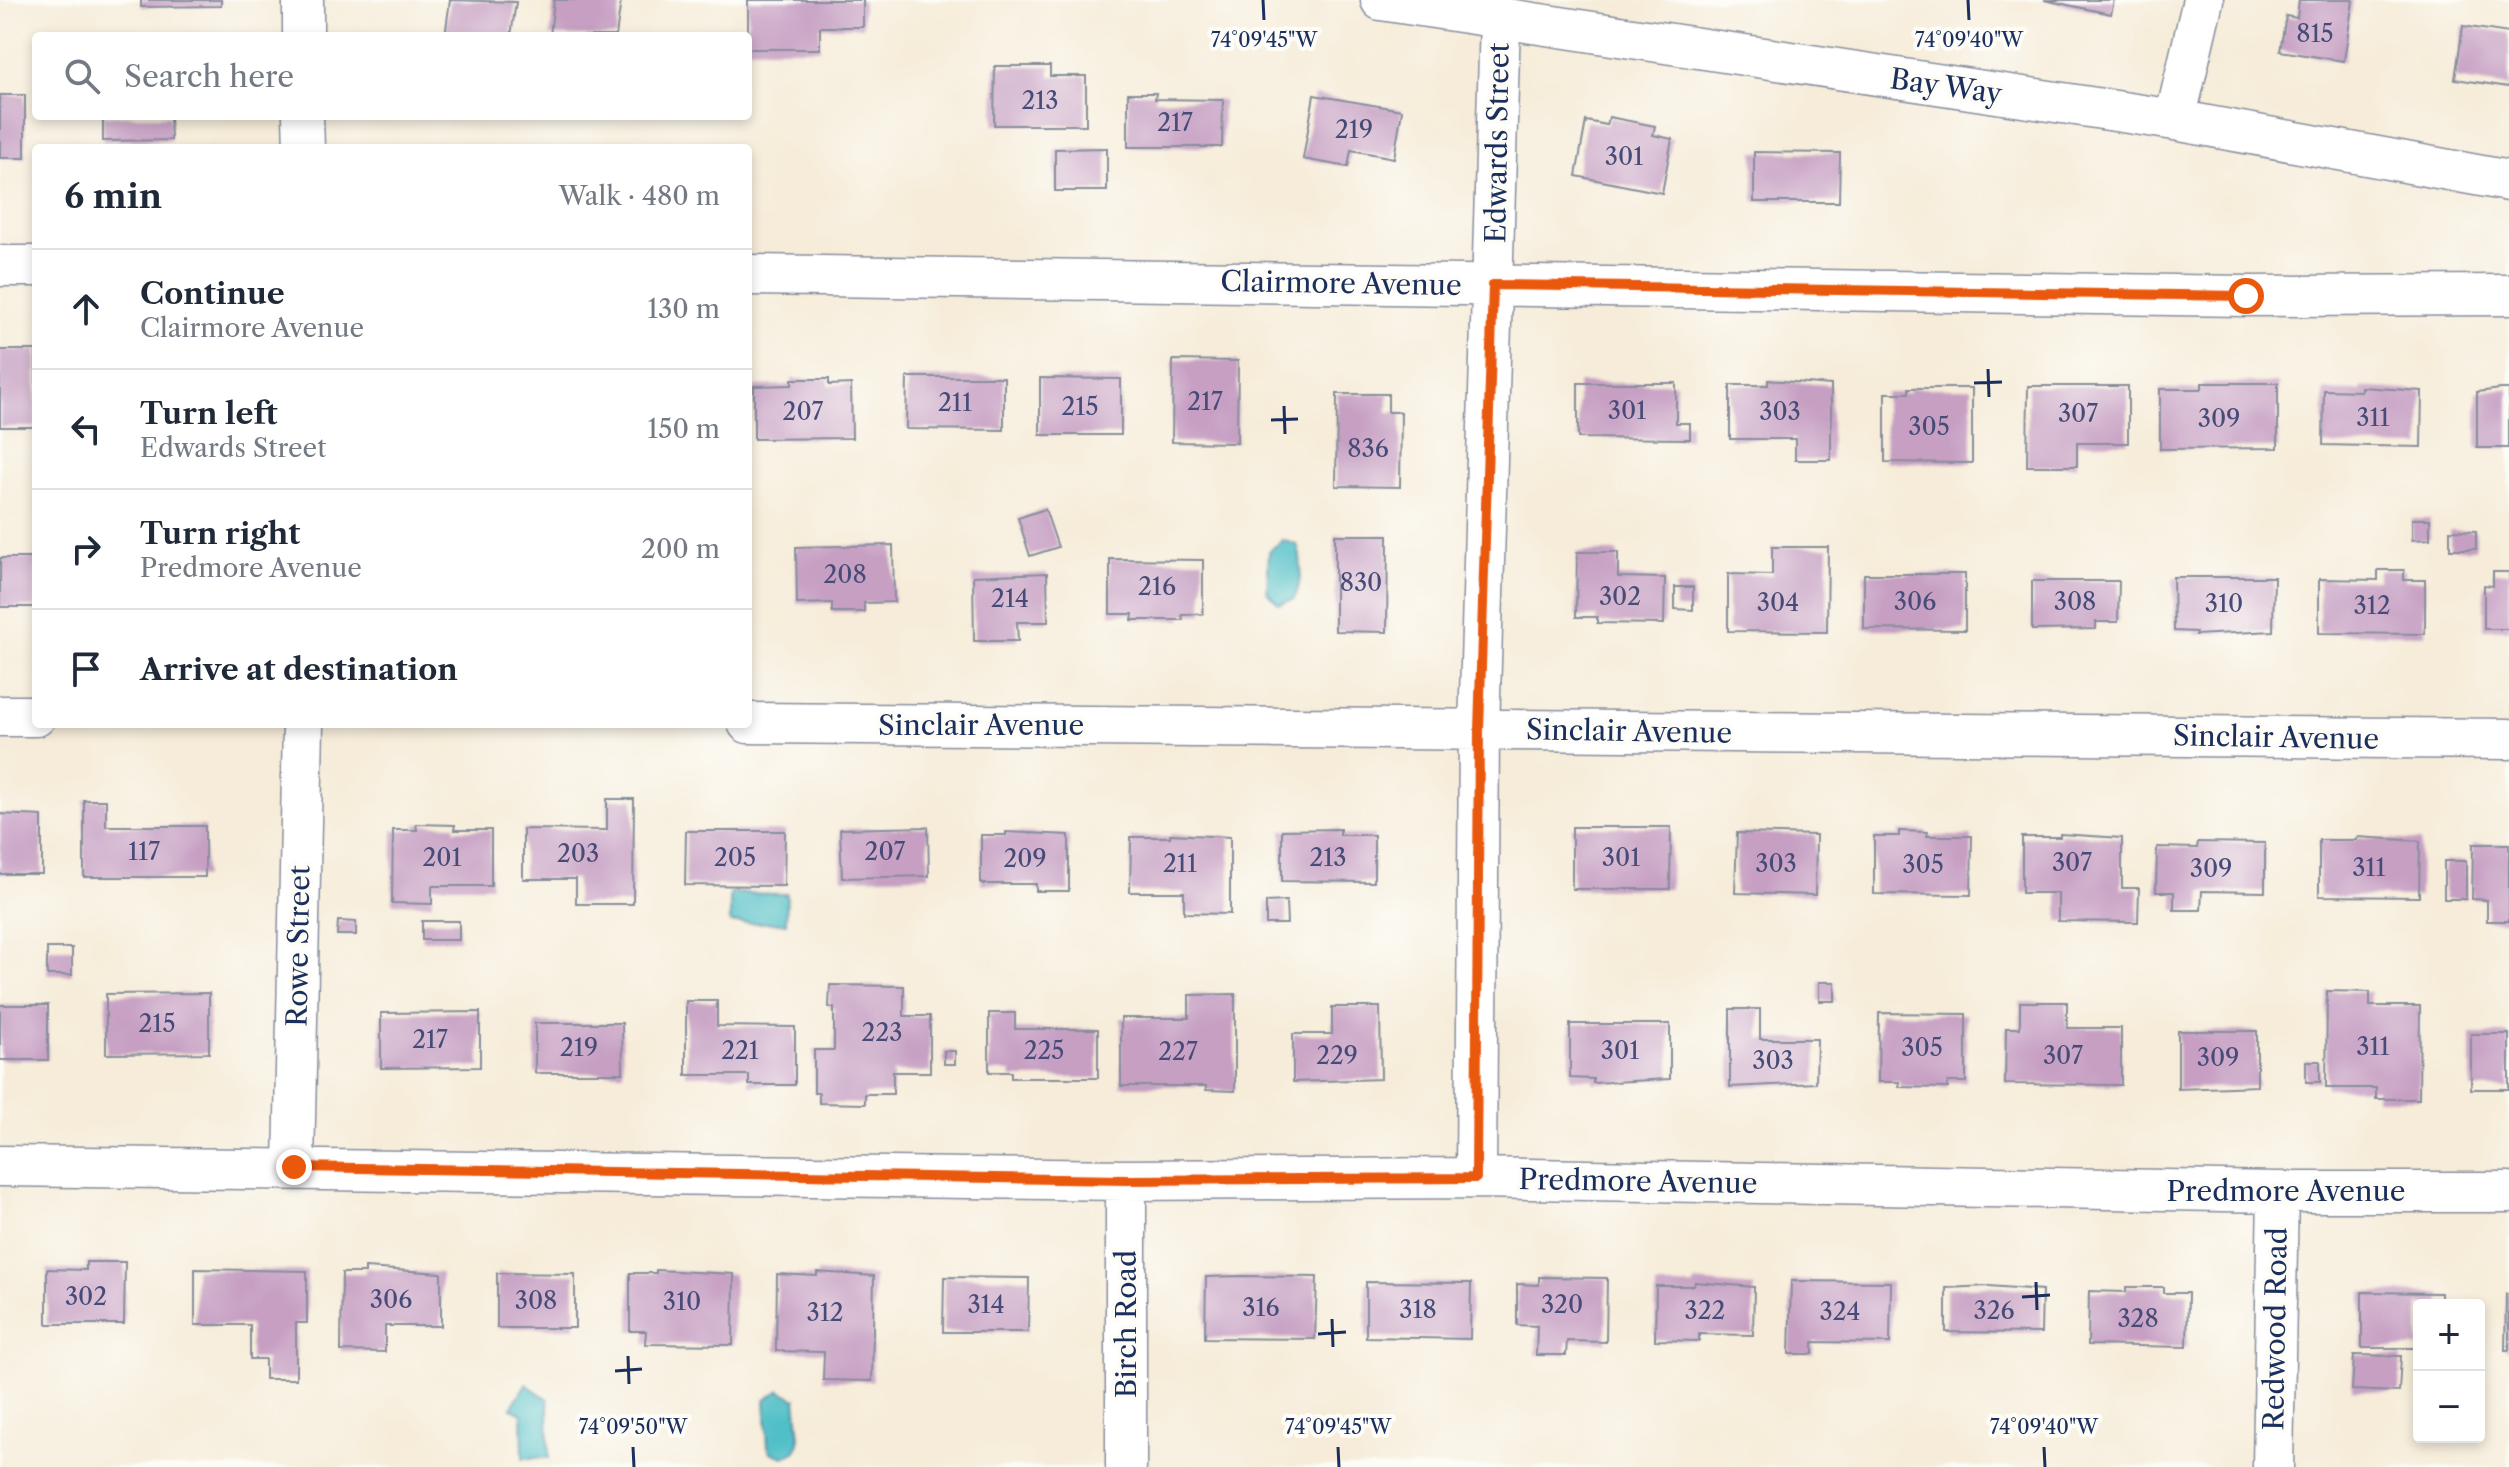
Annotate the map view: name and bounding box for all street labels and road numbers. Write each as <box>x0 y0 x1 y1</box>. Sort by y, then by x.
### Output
street label: Edwards Street <box>1478 42 1516 244</box>
street label: Bay Way <box>1888 61 2004 111</box>
street label: Clairmore Avenue <box>1220 264 1462 302</box>
street label: Sinclair Avenue <box>878 708 1084 742</box>
street label: Sinclair Avenue <box>1526 712 1732 750</box>
street label: Sinclair Avenue <box>2173 718 2379 756</box>
street label: Rowe Street <box>280 865 316 1027</box>
street label: Predmore Avenue <box>1518 1162 1758 1200</box>
street label: Predmore Avenue <box>2167 1174 2405 1208</box>
street label: Redwood Road <box>2256 1227 2294 1431</box>
street label: Birch Road <box>1109 1250 1143 1398</box>

